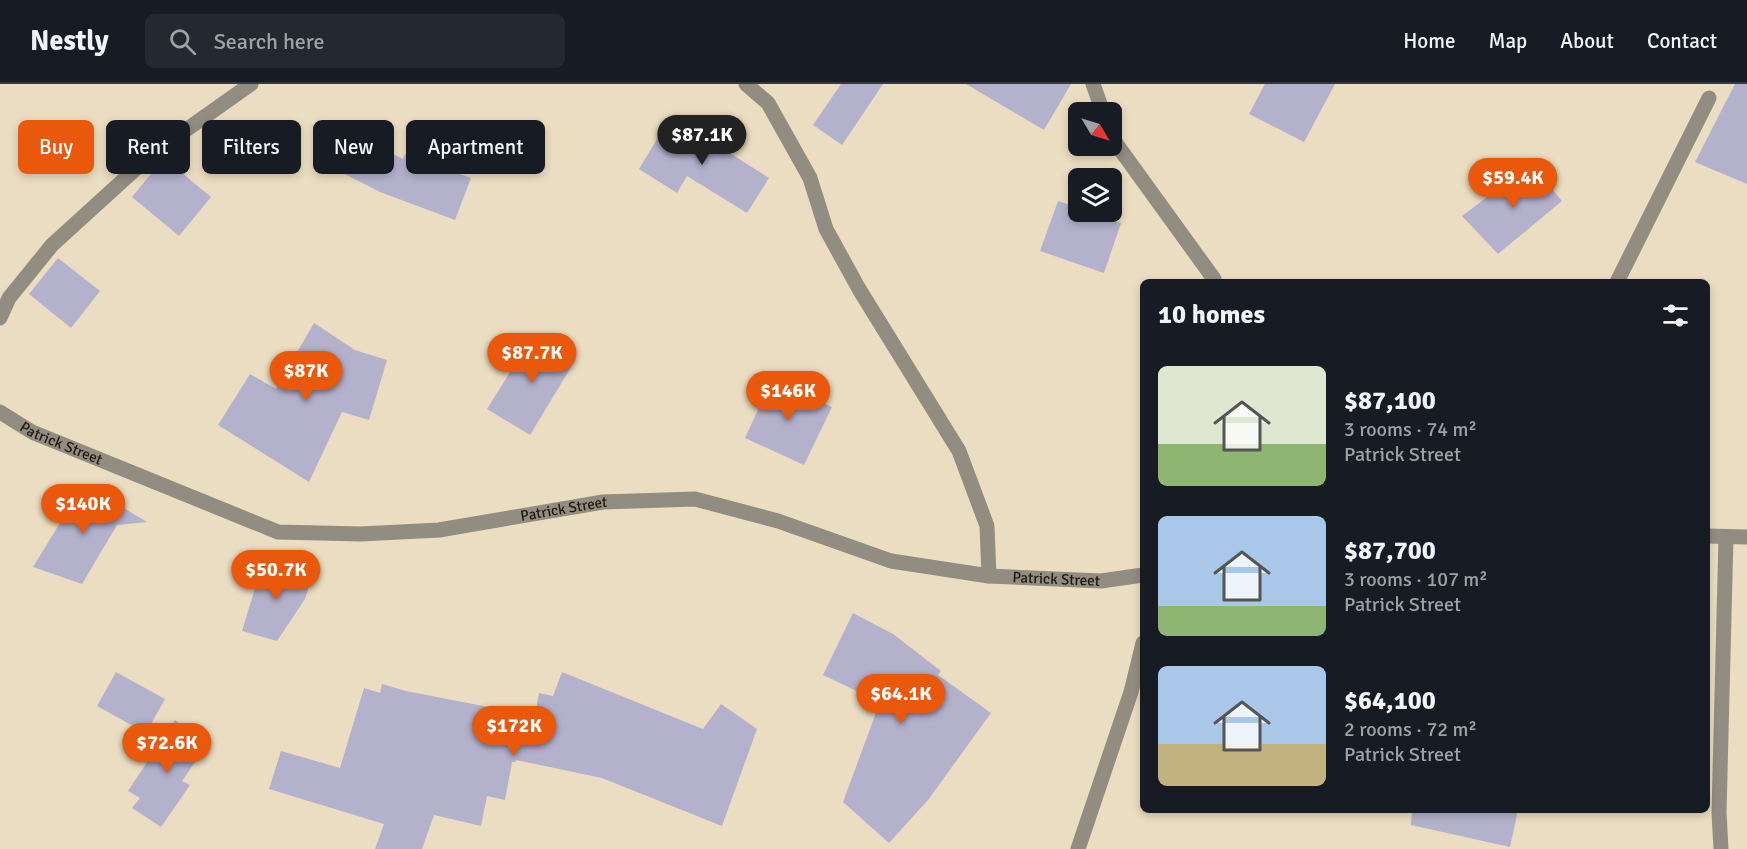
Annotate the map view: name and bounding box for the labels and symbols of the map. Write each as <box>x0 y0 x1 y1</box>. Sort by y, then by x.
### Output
north arrow <box>1068 102 1122 156</box>
pin: $87.1K <box>653 115 751 166</box>
pin: $59.4K <box>1464 158 1562 209</box>
pin: $87.7K <box>483 333 581 384</box>
pin: $87K <box>270 351 342 402</box>
pin: $146K <box>746 371 830 422</box>
street label: Patrick Street <box>17 418 105 469</box>
pin: $140K <box>41 484 125 535</box>
street label: Patrick Street <box>519 493 607 525</box>
pin: $50.7K <box>227 550 325 601</box>
street label: Patrick Street <box>1012 568 1100 590</box>
pin: $64.1K <box>852 674 950 725</box>
pin: $172K <box>472 706 556 757</box>
pin: $72.6K <box>118 723 216 774</box>

